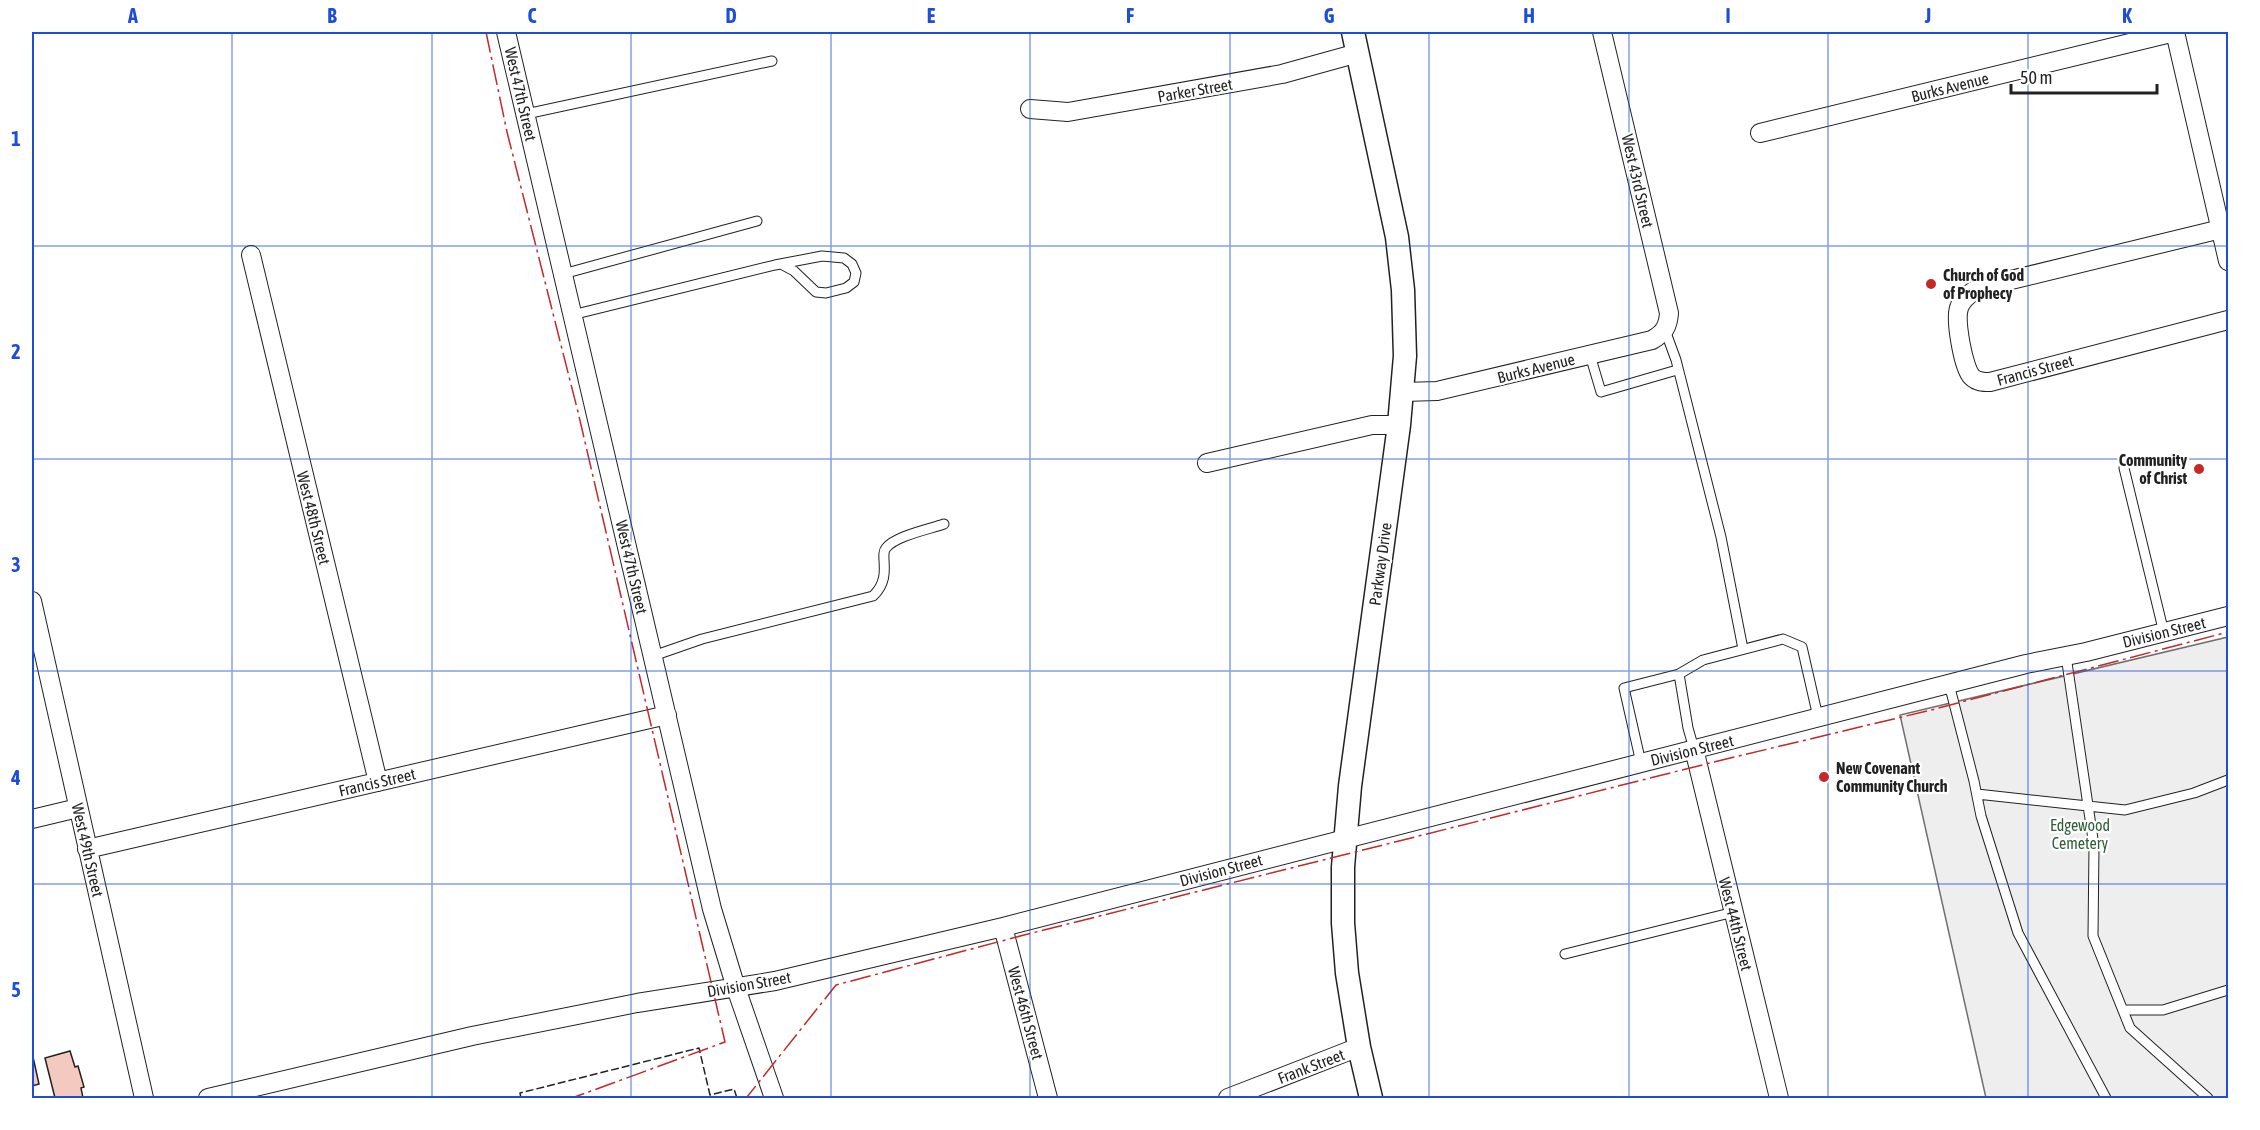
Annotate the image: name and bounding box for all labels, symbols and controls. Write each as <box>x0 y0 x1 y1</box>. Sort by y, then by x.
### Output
text: A <box>127 4 138 27</box>
text: B <box>327 4 337 27</box>
text: C <box>528 4 537 27</box>
text: D <box>725 4 737 27</box>
text: E <box>927 4 936 27</box>
text: F <box>1126 4 1134 27</box>
text: G <box>1324 4 1335 27</box>
text: H <box>1523 4 1535 27</box>
text: I <box>1725 4 1731 27</box>
text: J <box>1924 4 1931 27</box>
text: K <box>2122 4 2132 27</box>
street label: West 47th Street <box>501 45 541 143</box>
scale bar <box>2011 57 2156 95</box>
text: 50 m <box>2020 67 2052 88</box>
street label: Burks Avenue <box>1909 69 1991 105</box>
street label: Parker Street <box>1156 74 1234 105</box>
text: 1 <box>11 127 21 150</box>
street label: West 43rd Street <box>1618 132 1658 230</box>
place label: Church of God of Prophecy <box>1943 266 2024 302</box>
marker: Church of God of Prophecy <box>1924 277 1938 291</box>
text: 2 <box>11 340 21 363</box>
street label: Burks Avenue <box>1495 350 1577 386</box>
street label: Francis Street <box>1995 351 2076 389</box>
place label: Community of Christ <box>2119 451 2187 487</box>
marker: Community of Christ <box>2192 462 2206 476</box>
street label: West 48th Street <box>294 469 334 567</box>
street label: West 47th Street <box>612 518 652 616</box>
street label: Parkway Drive <box>1365 521 1396 607</box>
text: 3 <box>11 553 21 576</box>
street label: Division Street <box>2121 613 2208 651</box>
street label: Division Street <box>1649 731 1736 769</box>
place label: New Covenant Community Church <box>1836 759 1948 795</box>
street label: Francis Street <box>337 764 418 800</box>
text: 4 <box>10 766 21 789</box>
marker: New Covenant Community Church <box>1817 770 1831 784</box>
street label: West 49th Street <box>68 801 108 899</box>
park label: Edgewood Cemetery <box>2050 816 2110 853</box>
street label: Division Street <box>1178 850 1265 890</box>
street label: West 44th Street <box>1716 875 1756 973</box>
street label: West 46th Street <box>1005 965 1047 1062</box>
street label: Division Street <box>706 968 793 1000</box>
text: 5 <box>11 978 21 1001</box>
street label: Frank Street <box>1275 1045 1347 1087</box>

